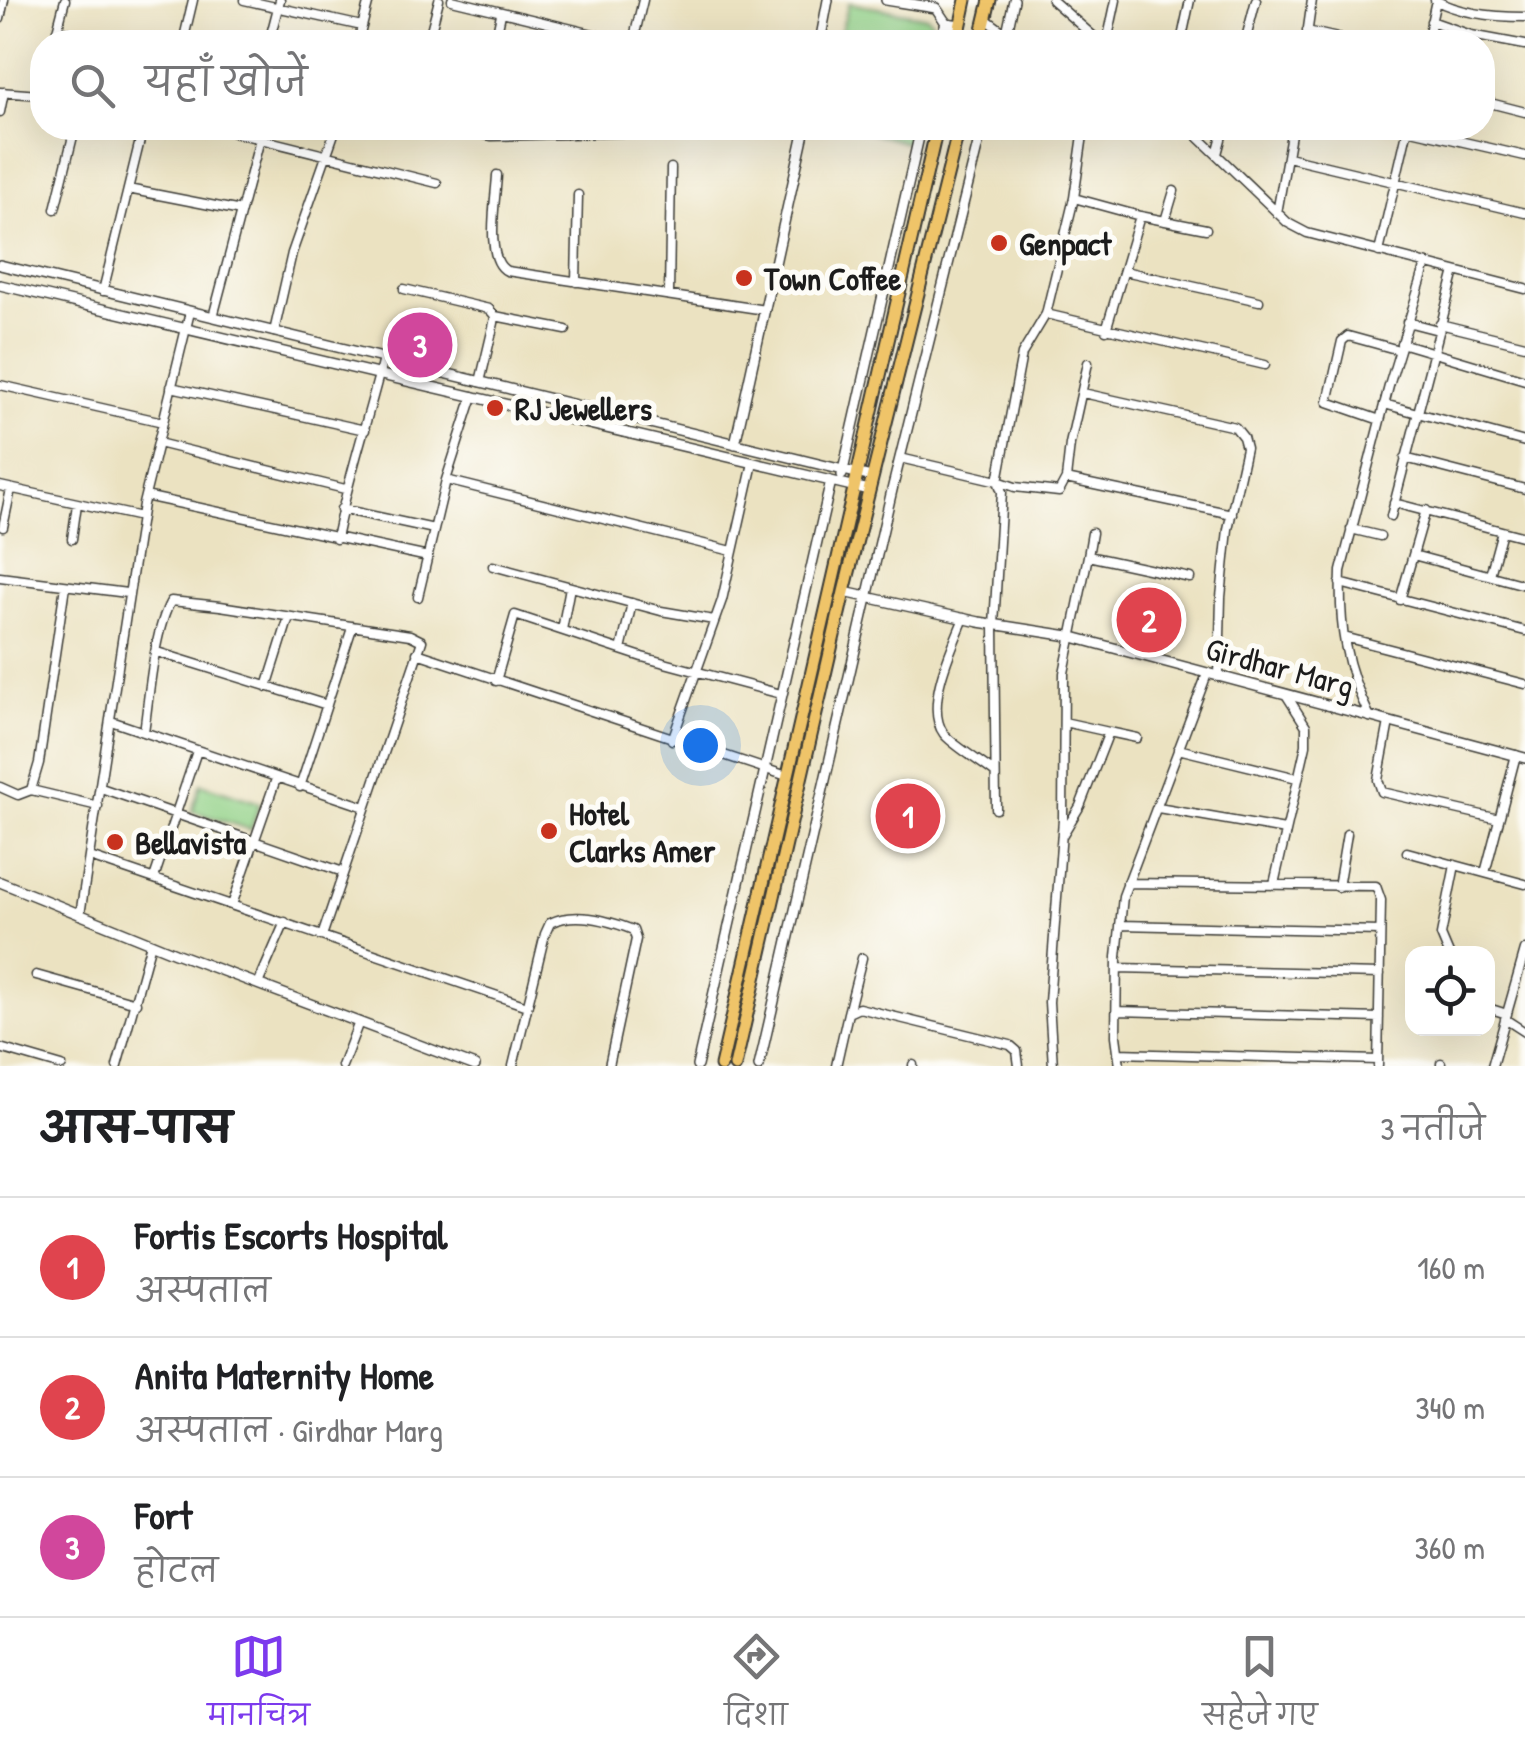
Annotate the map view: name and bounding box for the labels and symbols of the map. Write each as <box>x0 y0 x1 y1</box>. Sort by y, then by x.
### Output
place label: Genpact <box>1019 222 1112 266</box>
marker: Genpact <box>988 232 1010 254</box>
place label: Town Coffee <box>763 257 901 300</box>
marker: Town Coffee <box>733 267 755 289</box>
pin: 3 <box>388 308 452 382</box>
place label: RJ Jewellers <box>515 387 652 430</box>
marker: RJ Jewellers <box>484 397 506 419</box>
pin: 2 <box>1116 582 1182 658</box>
street label: Girdhar Marg <box>1201 627 1359 707</box>
your location <box>675 720 726 771</box>
pin: 1 <box>876 778 940 854</box>
place label: Hotel Clarks Amer <box>569 792 716 872</box>
marker: Hotel Clarks Amer <box>538 820 560 842</box>
place label: Bellavista <box>135 821 247 864</box>
marker: Bellavista <box>104 831 126 853</box>

